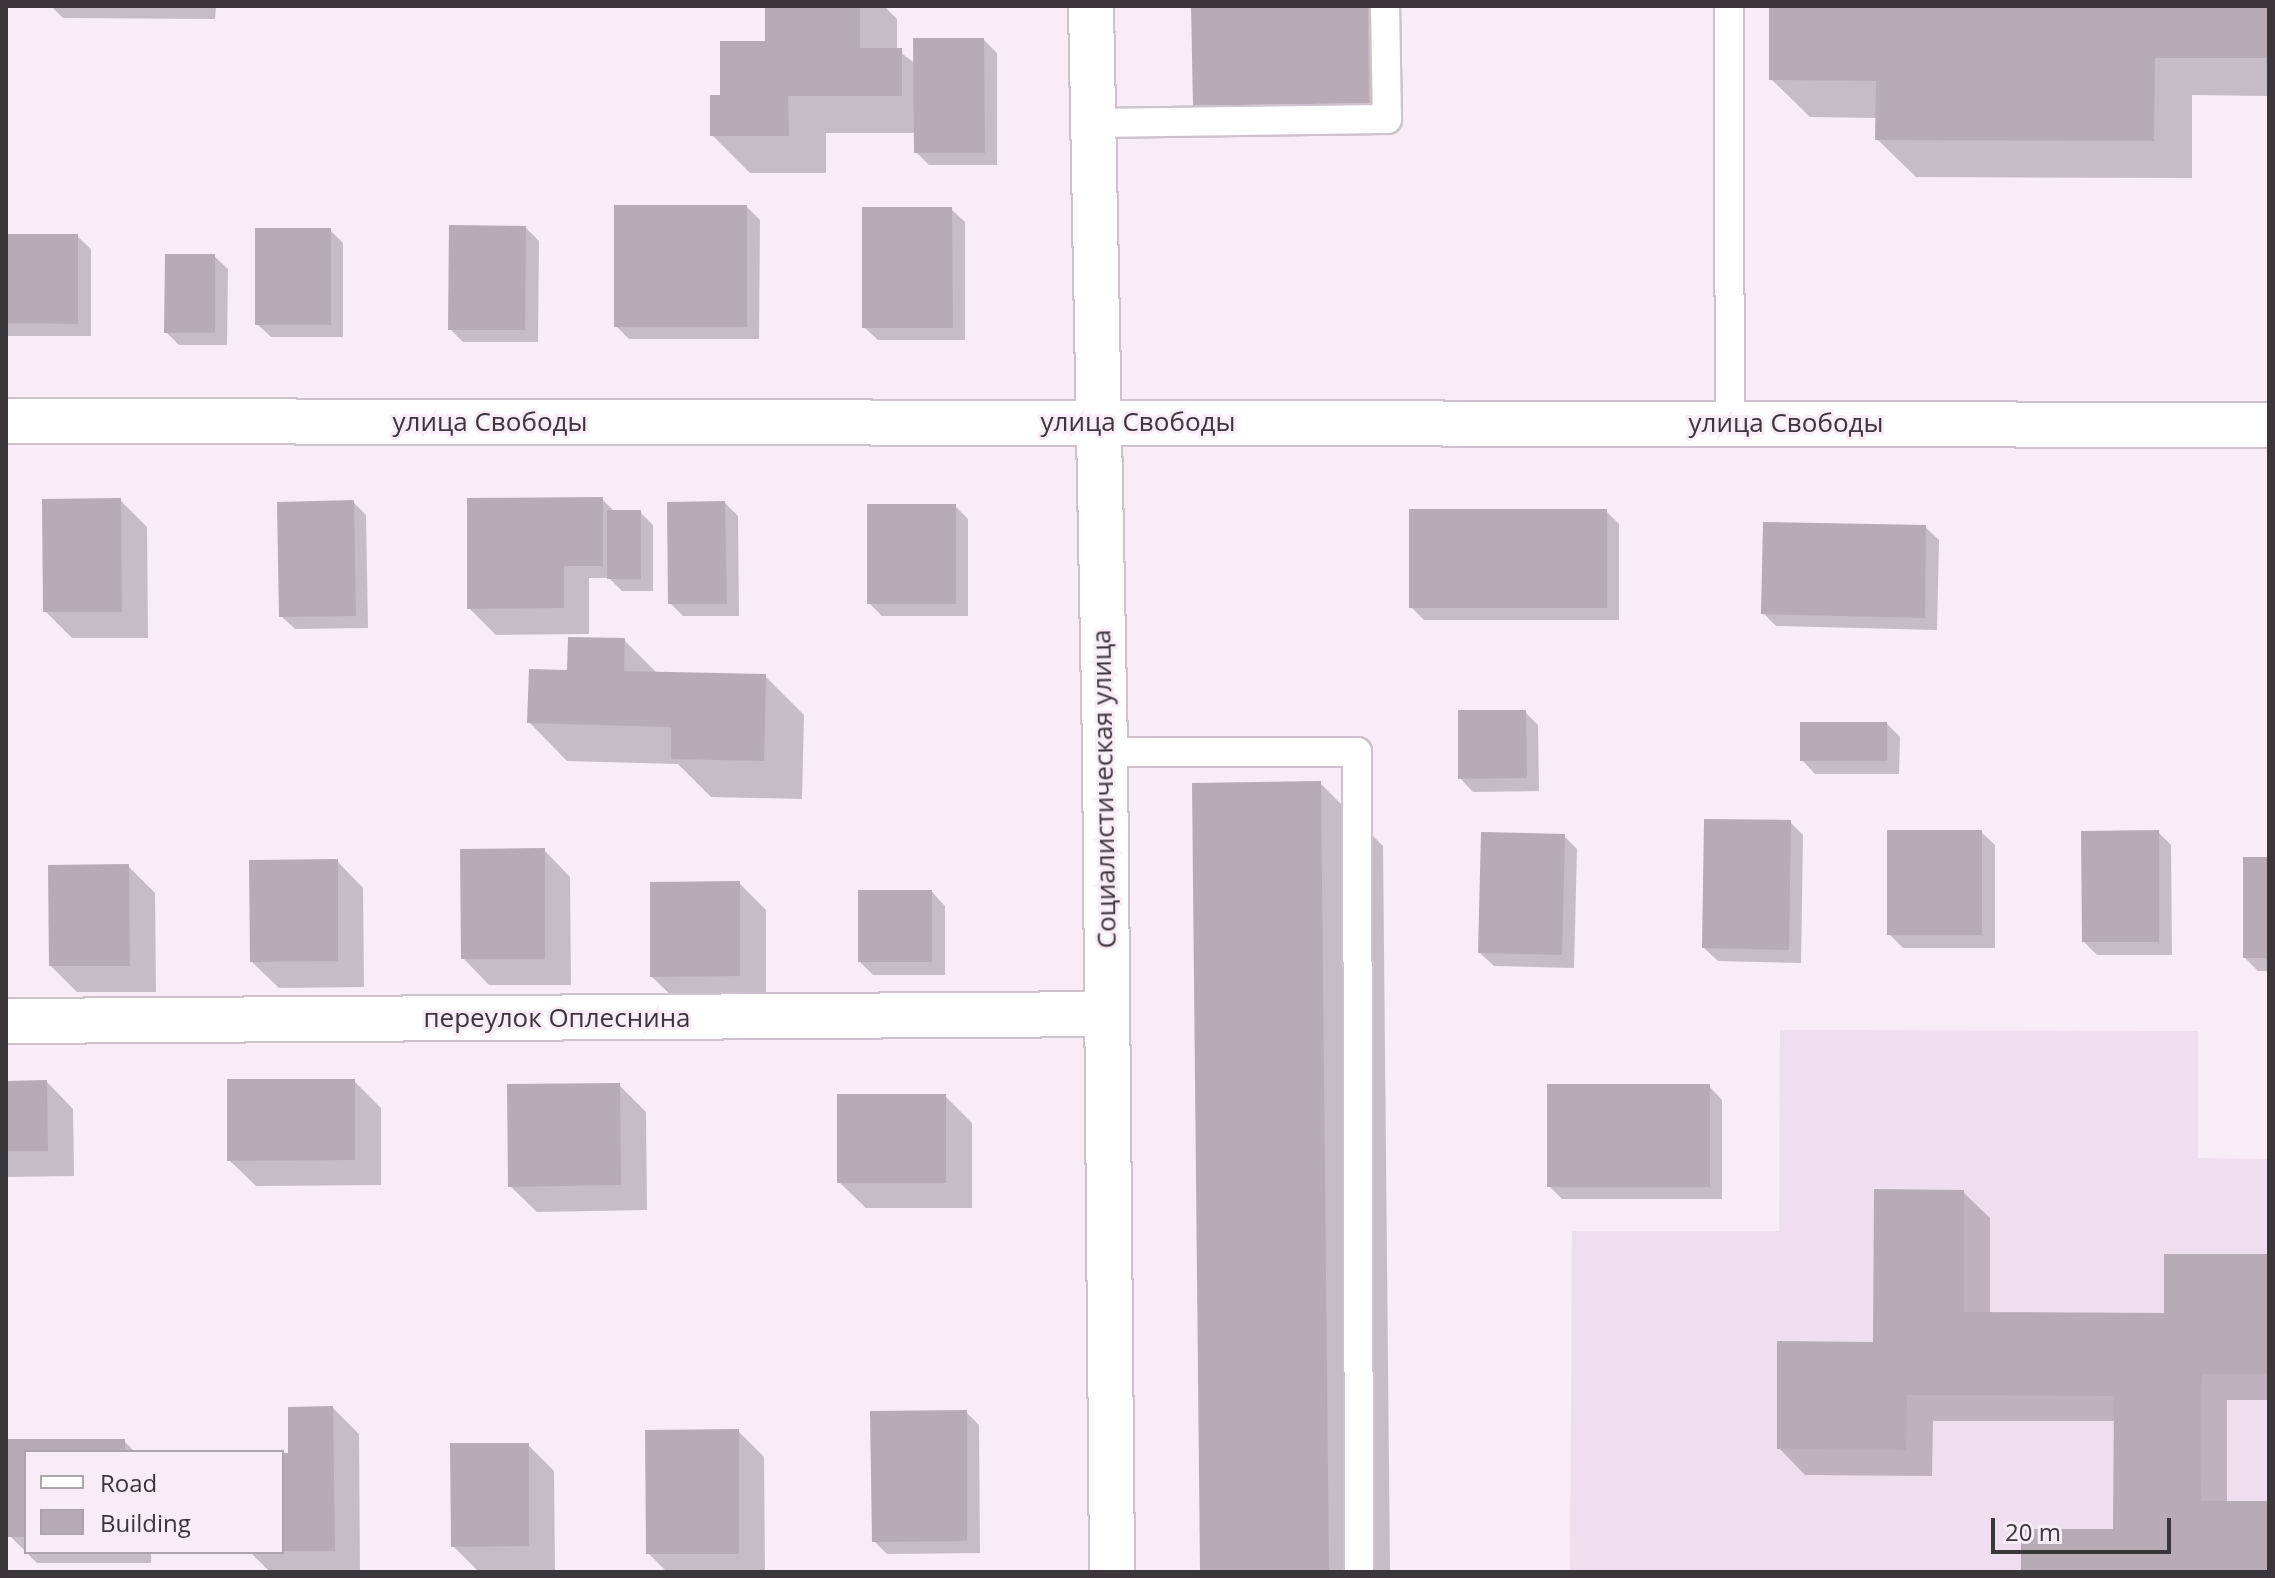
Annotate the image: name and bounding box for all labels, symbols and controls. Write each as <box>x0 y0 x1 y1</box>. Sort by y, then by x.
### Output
street label: улица Свободы <box>393 406 587 438</box>
street label: улица Свободы <box>1041 406 1235 438</box>
street label: улица Свободы <box>1689 407 1883 439</box>
street label: Социалистическая улица <box>1086 629 1122 949</box>
street label: переулок Оплеснина <box>423 1002 691 1034</box>
legend <box>24 1450 284 1554</box>
text: Road <box>100 1466 157 1499</box>
scale bar <box>1995 1502 2175 1552</box>
text: Building <box>100 1506 191 1539</box>
text: 20 m <box>2005 1515 2061 1548</box>

